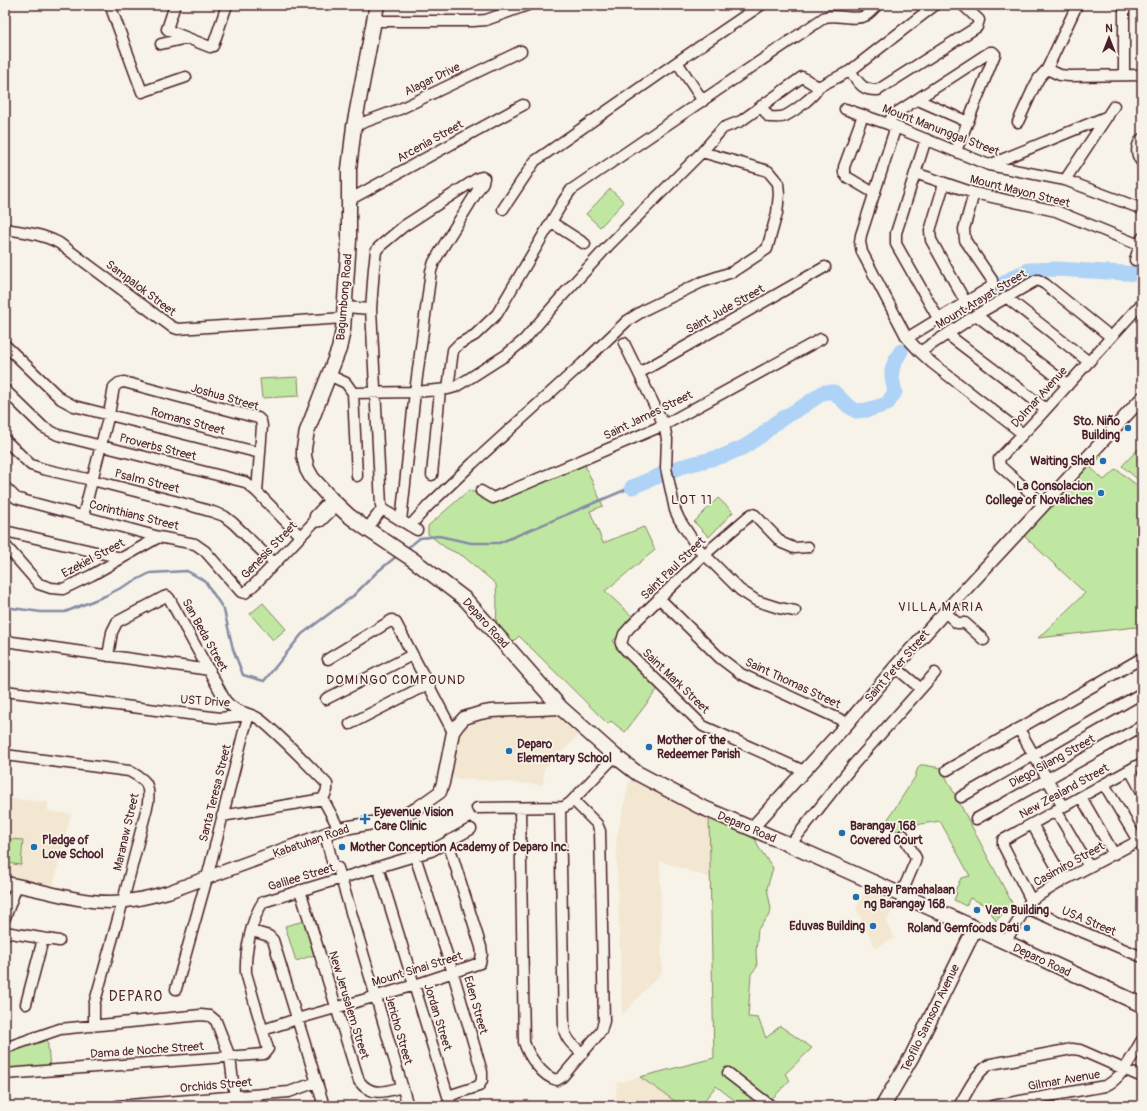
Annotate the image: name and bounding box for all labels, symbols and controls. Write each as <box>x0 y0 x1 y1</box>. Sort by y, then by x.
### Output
north arrow <box>1089 18 1129 58</box>
text: N <box>1105 22 1113 35</box>
street label: Alagar Drive <box>402 59 463 99</box>
street label: Mount Manunggal Street <box>880 101 1002 160</box>
street label: Arcenia Street <box>394 117 466 166</box>
street label: Mount Mayon Street <box>968 172 1072 211</box>
street label: Bagumbong Road <box>333 253 356 341</box>
street label: Sampalok Street <box>103 257 179 320</box>
street label: Mount Arayat Street <box>933 266 1029 332</box>
street label: Saint Jude Street <box>683 282 767 337</box>
street label: Dolmar Avenue <box>1008 364 1071 431</box>
street label: Joshua Street <box>189 381 261 414</box>
street label: Saint James Street <box>601 387 695 443</box>
street label: Romans Street <box>149 404 227 439</box>
place label: Sto. Niño Building <box>1073 414 1121 443</box>
marker: Sto. Niño Building <box>1123 423 1133 433</box>
street label: Proverbs Street <box>118 431 198 464</box>
place label: Waiting Shed <box>1030 454 1095 469</box>
marker: Waiting Shed <box>1098 456 1108 466</box>
street label: Psalm Street <box>113 466 181 497</box>
place label: La Consolacion College of Novaliches <box>986 479 1094 508</box>
marker: La Consolacion College of Novaliches <box>1096 488 1106 498</box>
district label: LOT 11 <box>671 492 713 508</box>
street label: Corinthians Street <box>88 497 180 534</box>
street label: Genesis Street <box>238 518 301 582</box>
street label: Saint Paul Street <box>638 534 709 603</box>
street label: Ezekiel Street <box>59 535 128 581</box>
street label: Deparo Road <box>459 595 512 652</box>
street label: San Beda Street <box>178 596 231 674</box>
district label: VILLA MARIA <box>898 599 984 615</box>
street label: Saint Peter Street <box>862 627 933 706</box>
street label: Saint Mark Street <box>639 646 712 717</box>
street label: Saint Thomas Street <box>743 655 843 712</box>
district label: DOMINGO COMPOUND <box>326 672 466 688</box>
street label: UST Drive <box>180 692 230 711</box>
street label: Diego Silang Street <box>1007 732 1098 791</box>
place label: Mother of the Redeemer Parish <box>657 733 741 762</box>
place label: Deparo Elementary School <box>517 737 612 766</box>
marker: Mother of the Redeemer Parish <box>644 742 654 752</box>
street label: Santa Teresa Street <box>196 743 235 843</box>
marker: Deparo Elementary School <box>504 746 514 756</box>
street label: New Zealand Street <box>1017 760 1112 822</box>
street label: Maranaw Street <box>110 792 143 872</box>
place label: Eyevenue Vision Care Clinic <box>374 805 454 834</box>
street label: Deparo Road <box>715 808 779 847</box>
marker: Eyevenue Vision Care Clinic <box>359 813 371 825</box>
place label: Barangay 168 Covered Court <box>850 819 924 848</box>
street label: Kabatuhan Road <box>271 821 351 862</box>
marker: Barangay 168 Covered Court <box>837 828 847 838</box>
place label: Pledge of Love School <box>42 833 104 862</box>
street label: Casimiro Street <box>1031 839 1107 890</box>
place label: Mother Conception Academy of Deparo Inc. <box>350 840 570 855</box>
marker: Pledge of Love School <box>29 842 39 852</box>
marker: Mother Conception Academy of Deparo Inc. <box>337 842 347 852</box>
street label: Galilee Street <box>266 860 336 895</box>
place label: Bahay Pamahalaan ng Barangay 168 <box>864 883 955 912</box>
marker: Bahay Pamahalaan ng Barangay 168 <box>851 892 861 902</box>
place label: Vera Building <box>985 903 1049 918</box>
street label: USA Street <box>1059 903 1119 940</box>
marker: Vera Building <box>972 905 982 915</box>
place label: Eduvas Building <box>789 919 865 934</box>
marker: Eduvas Building <box>868 921 878 931</box>
place label: Roland Gemfoods Dati <box>907 921 1019 936</box>
marker: Roland Gemfoods Dati <box>1022 923 1032 933</box>
street label: Deparo Road <box>1010 940 1073 981</box>
street label: New Jerusalem Street <box>325 949 372 1061</box>
street label: Mount Sinai Street <box>370 949 464 990</box>
street label: Teofilo Samson Avenue <box>898 962 963 1075</box>
street label: Eden Street <box>460 974 491 1036</box>
street label: Jordan Street <box>420 982 455 1053</box>
district label: DEPARO <box>109 988 163 1005</box>
street label: Jericho Street <box>381 994 416 1067</box>
street label: Dama de Noche Street <box>90 1039 204 1062</box>
street label: Gilmar Avenue <box>1027 1067 1101 1094</box>
street label: Orchids Street <box>179 1075 253 1096</box>

